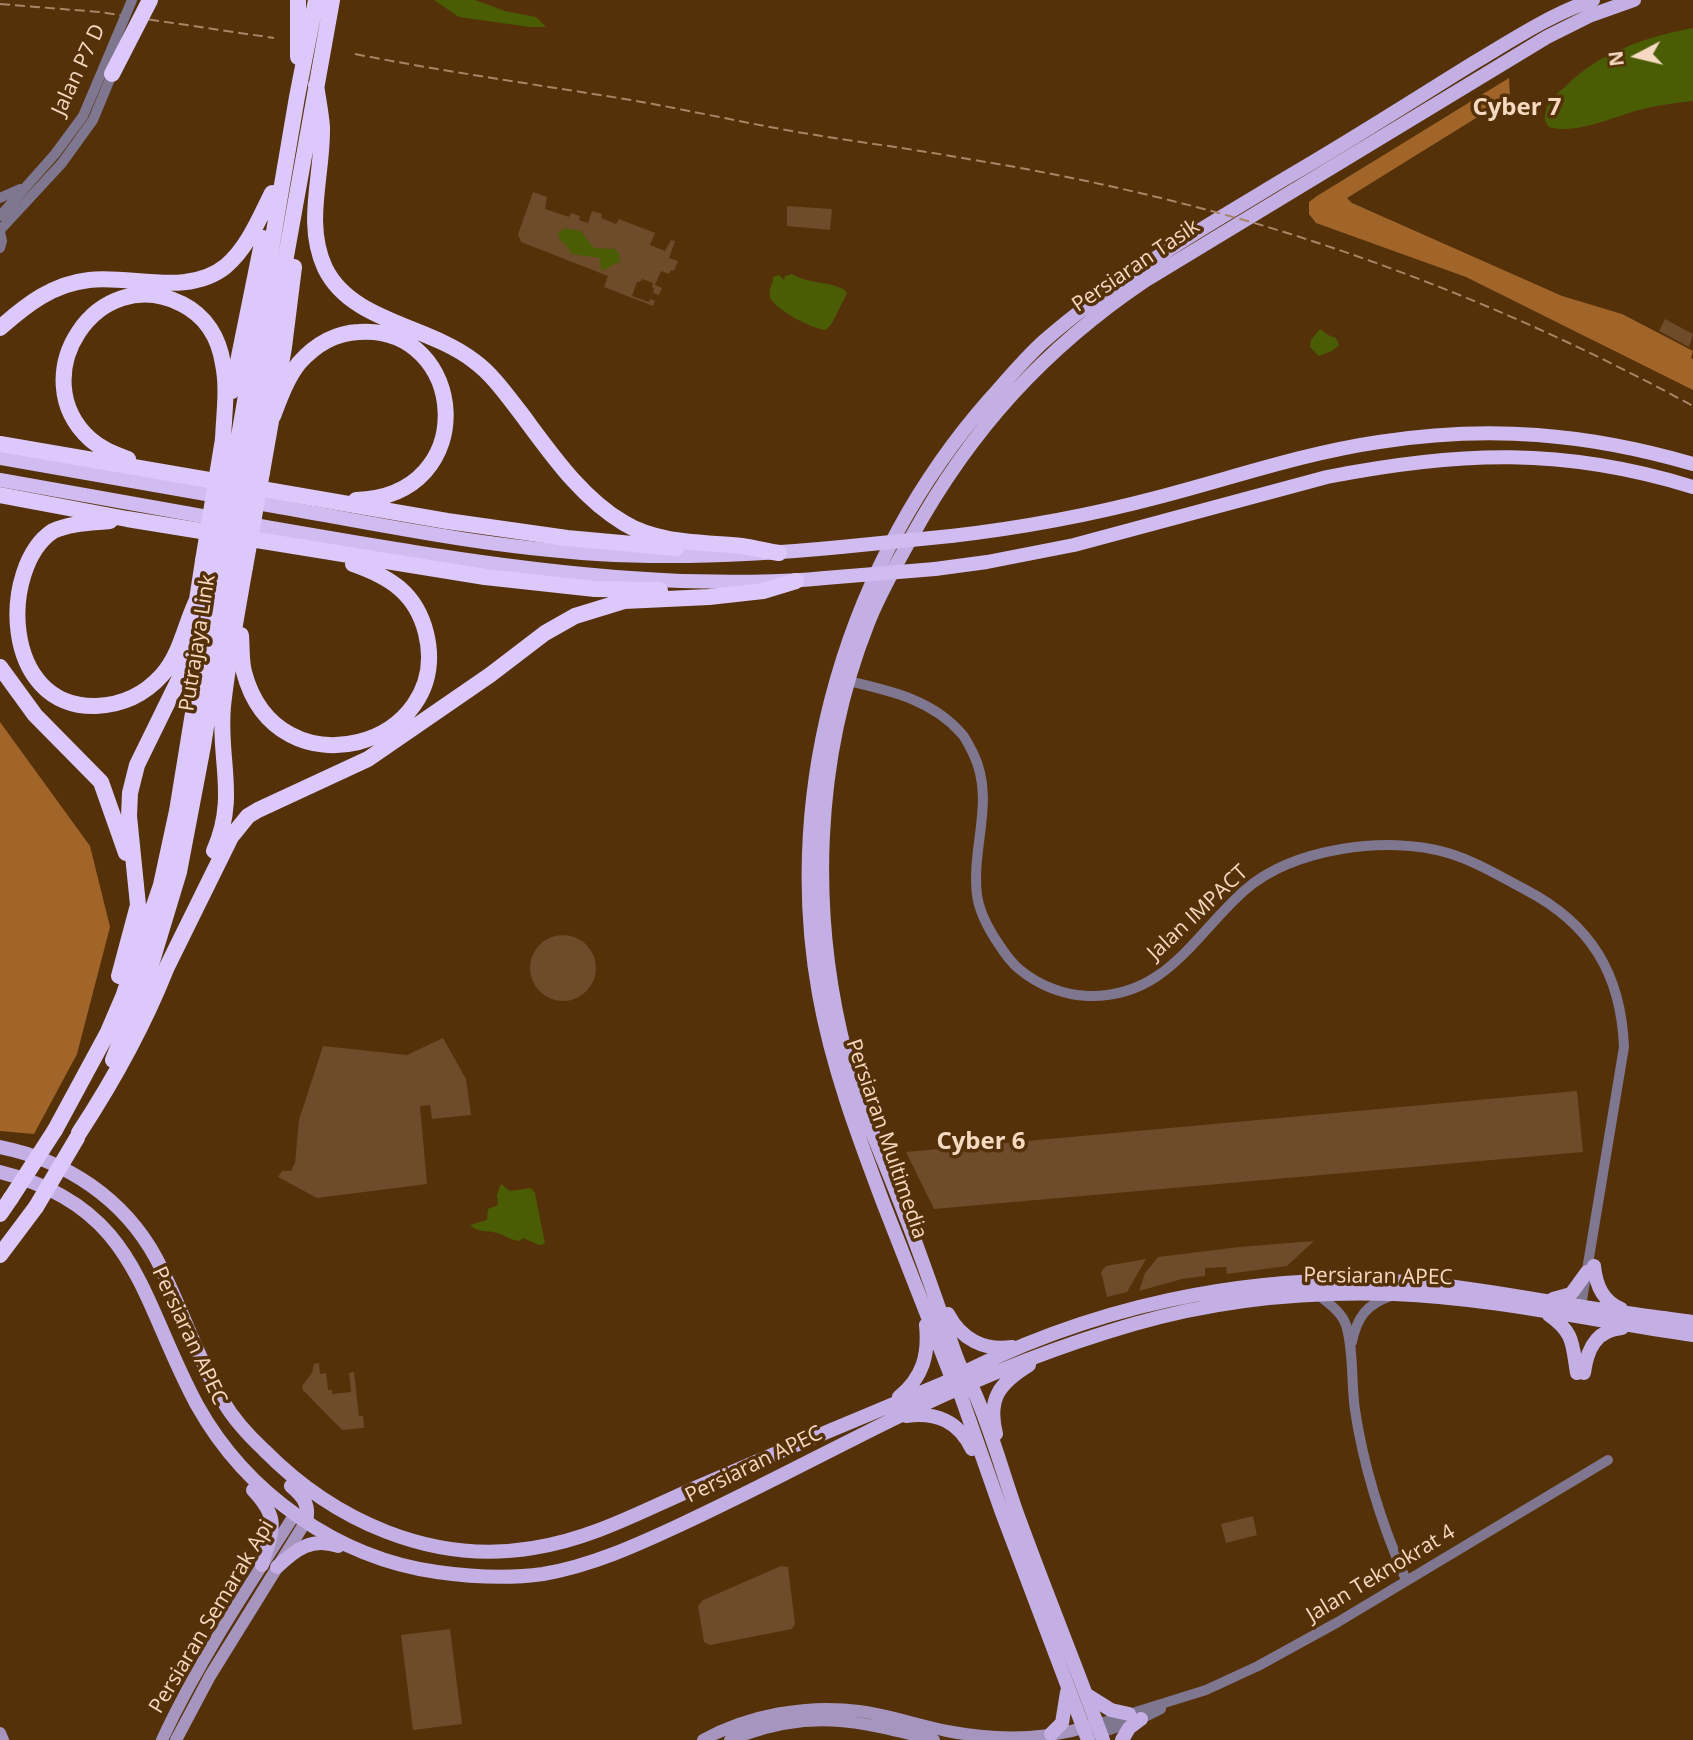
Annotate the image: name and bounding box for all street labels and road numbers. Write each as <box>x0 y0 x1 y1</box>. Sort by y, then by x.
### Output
street label: Jalan P7 D <box>47 20 111 120</box>
street label: Persiaran Tasik <box>1068 214 1204 318</box>
street label: Putrajaya Link <box>175 573 221 713</box>
street label: Jalan IMPACT <box>1143 860 1253 966</box>
street label: Persiaran Multimedia <box>840 1036 932 1242</box>
street label: Persiaran APEC <box>146 1263 232 1409</box>
street label: Persiaran APEC <box>1303 1263 1453 1291</box>
street label: Persiaran APEC <box>681 1421 827 1509</box>
street label: Persiaran Semarak Api <box>144 1516 280 1718</box>
street label: Jalan Teknokrat 4 <box>1302 1520 1460 1628</box>

